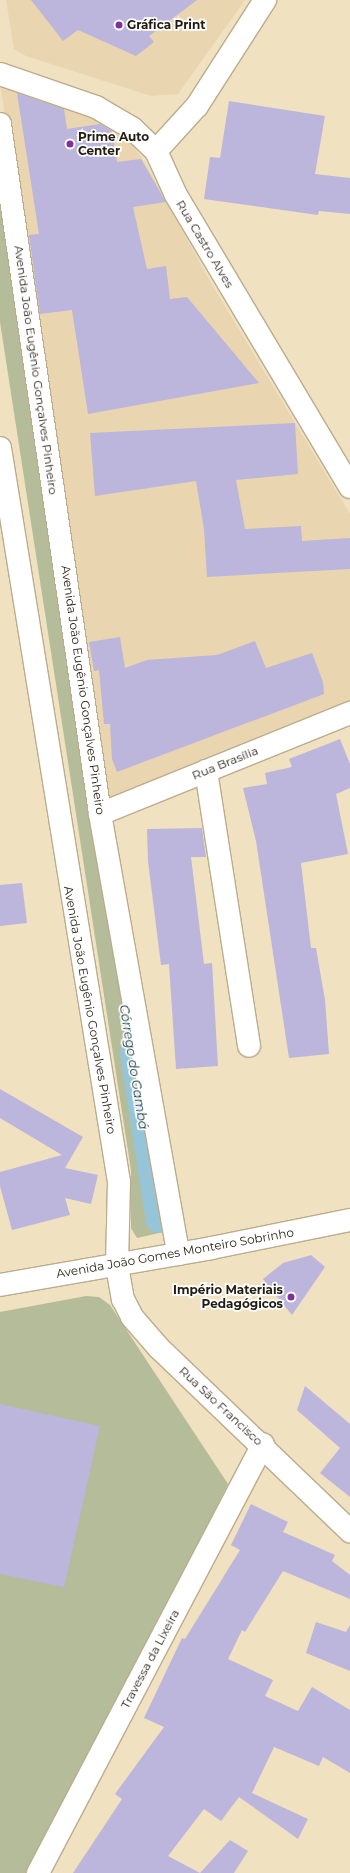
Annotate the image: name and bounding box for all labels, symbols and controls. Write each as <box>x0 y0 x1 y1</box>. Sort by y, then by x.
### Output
place label: Gráfica Print <box>127 18 205 32</box>
marker: Gráfica Print <box>114 20 124 30</box>
place label: Prime Auto Center <box>78 130 149 158</box>
marker: Prime Auto Center <box>65 139 75 149</box>
street label: Rua Castro Alves <box>173 198 237 290</box>
street label: Avenida João Eugênio Gonçalves Pinheiro <box>11 244 61 496</box>
street label: Avenida João Eugênio Gonçalves Pinheiro <box>58 564 108 816</box>
street label: Rua Brasília <box>190 743 260 783</box>
street label: Avenida João Eugênio Gonçalves Pinheiro <box>61 885 119 1135</box>
water label: Córrego do Gambá <box>116 1003 152 1131</box>
street label: Avenida João Gomes Monteiro Sobrinho <box>55 1225 295 1281</box>
place label: Império Materiais Pedagógicos <box>173 1283 283 1311</box>
marker: Império Materiais Pedagógicos <box>286 1292 296 1302</box>
street label: Rua São Francisco <box>176 1364 266 1448</box>
street label: Travessa da Lixeira <box>118 1607 182 1711</box>

